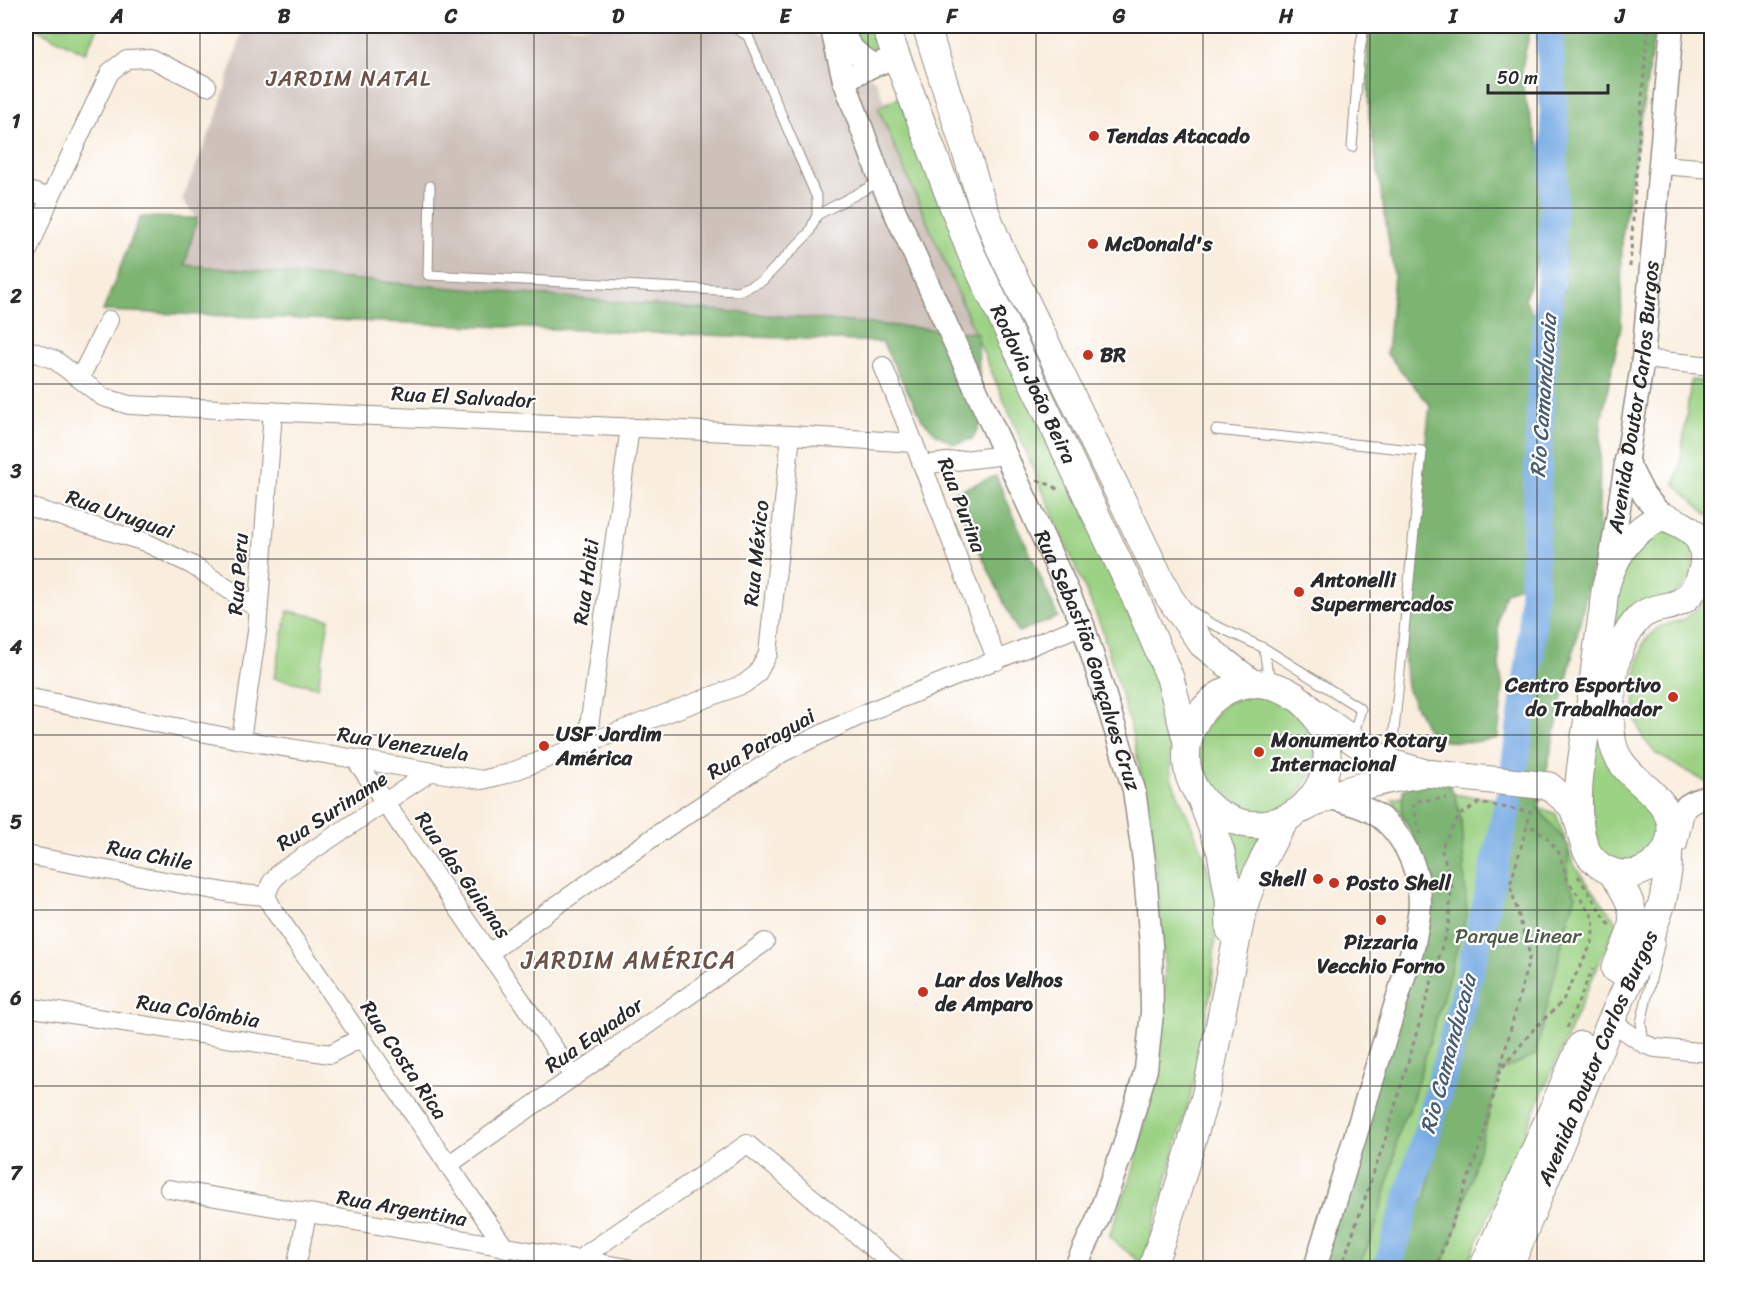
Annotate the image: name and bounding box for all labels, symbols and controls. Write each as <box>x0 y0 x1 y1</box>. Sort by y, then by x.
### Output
text: A <box>109 0 124 34</box>
text: B <box>278 0 291 34</box>
text: C <box>444 0 458 34</box>
text: D <box>612 0 625 34</box>
text: E <box>779 0 792 34</box>
text: F <box>946 0 959 34</box>
text: G <box>1112 0 1126 34</box>
text: H <box>1278 0 1294 34</box>
text: I <box>1448 0 1459 34</box>
text: J <box>1614 0 1626 34</box>
scale bar <box>1488 57 1608 95</box>
district label: JARDIM NATAL <box>265 59 432 98</box>
text: 50 m <box>1497 62 1538 94</box>
text: 1 <box>12 104 21 139</box>
place label: Tendas Atacado <box>1106 117 1250 155</box>
marker: Tendas Atacado <box>1087 129 1101 143</box>
place label: McDonald's <box>1104 225 1213 263</box>
marker: McDonald's <box>1086 237 1100 251</box>
street label: Avenida Doutor Carlos Burgos <box>1596 259 1671 537</box>
text: 2 <box>9 279 22 314</box>
street label: Rodovia João Beira <box>979 298 1088 471</box>
water label: Rio Camanducaia <box>1518 310 1568 479</box>
place label: BR <box>1100 336 1126 374</box>
marker: BR <box>1081 348 1095 362</box>
street label: Rua El Salvador <box>390 374 537 420</box>
street label: Rua Purina <box>926 452 998 559</box>
text: 3 <box>10 454 22 489</box>
street label: Rua Uruguai <box>61 478 180 551</box>
street label: Rua México <box>732 498 780 608</box>
street label: Rua Sebastião Gonçalves Cruz <box>1023 524 1152 796</box>
street label: Rua Peru <box>216 531 260 616</box>
street label: Rua Haiti <box>561 535 611 627</box>
place label: Antonelli Supermercados <box>1310 561 1455 623</box>
marker: Antonelli Supermercados <box>1292 585 1306 599</box>
text: 4 <box>9 630 23 665</box>
place label: Centro Esportivo do Trabalhador <box>1504 666 1663 728</box>
marker: Centro Esportivo do Trabalhador <box>1666 690 1680 704</box>
street label: Rua Paraguai <box>699 697 824 791</box>
street label: Rua Venezuela <box>335 715 472 773</box>
place label: USF Jardim América <box>555 715 662 777</box>
place label: Monumento Rotary Internacional <box>1270 721 1448 783</box>
marker: USF Jardim América <box>537 739 551 753</box>
marker: Monumento Rotary Internacional <box>1252 745 1266 759</box>
street label: Rua Suriname <box>268 760 396 862</box>
street label: Rua das Guianas <box>405 803 521 947</box>
text: 5 <box>10 805 22 840</box>
street label: Rua Chile <box>104 828 196 882</box>
place label: Shell <box>1258 860 1307 898</box>
place label: Posto Shell <box>1346 864 1452 902</box>
marker: Shell <box>1311 872 1325 886</box>
marker: Posto Shell <box>1327 876 1341 890</box>
marker: Pizzaria Vecchio Forno <box>1374 913 1388 927</box>
park label: Parque Linear <box>1455 917 1582 955</box>
place label: Pizzaria Vecchio Forno <box>1317 923 1445 985</box>
street label: Avenida Doutor Carlos Burgos <box>1526 923 1669 1193</box>
district label: JARDIM AMÉRICA <box>520 939 737 981</box>
place label: Lar dos Velhos de Amparo <box>935 961 1063 1023</box>
water label: Rio Camanducaia <box>1408 967 1489 1138</box>
text: 6 <box>9 981 22 1016</box>
street label: Rua Colômbia <box>134 983 263 1040</box>
marker: Lar dos Velhos de Amparo <box>916 985 930 999</box>
street label: Rua Equador <box>536 986 653 1083</box>
street label: Rua Costa Rica <box>350 992 458 1128</box>
text: 7 <box>10 1156 23 1191</box>
street label: Rua Argentina <box>334 1178 470 1238</box>

